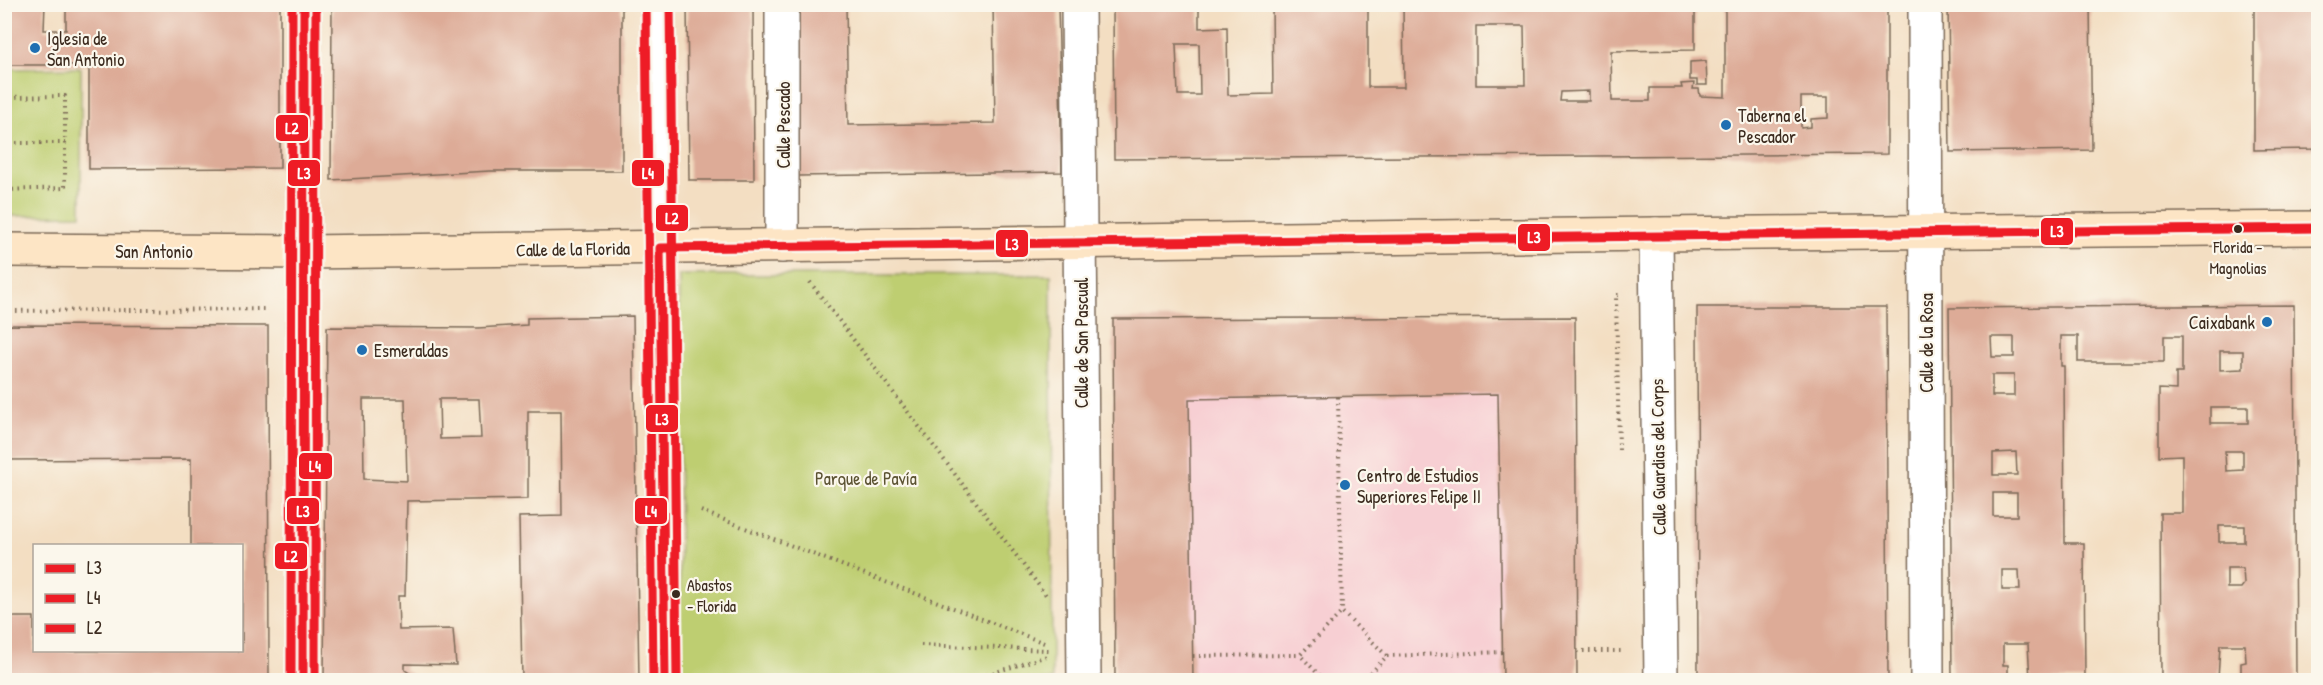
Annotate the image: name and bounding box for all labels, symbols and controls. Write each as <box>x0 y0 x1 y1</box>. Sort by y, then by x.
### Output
place label: Iglesia de San Antonio <box>47 26 124 72</box>
marker: Iglesia de San Antonio <box>28 41 42 55</box>
street label: Calle Pescado <box>771 81 796 169</box>
place label: Taberna el Pescador <box>1738 103 1806 149</box>
line badge: L2 <box>275 114 309 142</box>
text: L2 <box>285 117 299 139</box>
marker: Taberna el Pescador <box>1719 118 1733 132</box>
line badge: L3 <box>287 159 321 187</box>
line badge: L4 <box>631 159 665 187</box>
text: L3 <box>297 162 311 184</box>
text: L4 <box>642 162 654 184</box>
line badge: L2 <box>655 204 689 232</box>
text: L2 <box>665 207 679 229</box>
line badge: L3 <box>2040 217 2074 246</box>
text: L3 <box>2050 220 2064 242</box>
line badge: L3 <box>1517 223 1551 252</box>
marker: Florida - Magnolias <box>2232 223 2244 235</box>
text: L3 <box>1527 226 1541 248</box>
line badge: L3 <box>995 229 1029 258</box>
text: L3 <box>1005 233 1019 255</box>
street label: Calle de la Florida <box>516 236 630 262</box>
place label: Florida - Magnolias <box>2210 236 2266 279</box>
street label: San Antonio <box>115 239 193 264</box>
street label: Calle de San Pascual <box>1069 278 1094 408</box>
street label: Calle de la Rosa <box>1914 293 1939 393</box>
place label: Caixabank <box>2189 310 2256 335</box>
marker: Caixabank <box>2260 315 2274 329</box>
place label: Esmeraldas <box>374 338 448 363</box>
marker: Esmeraldas <box>355 343 369 357</box>
street label: Calle Guardias del Corps <box>1644 378 1672 536</box>
line badge: L3 <box>645 404 679 433</box>
text: L3 <box>655 408 669 430</box>
line badge: L4 <box>298 452 333 480</box>
text: L4 <box>309 455 321 477</box>
place label: Centro de Estudios Superiores Felipe II <box>1357 463 1481 509</box>
park label: Parque de Pavía <box>815 466 917 491</box>
marker: Centro de Estudios Superiores Felipe II <box>1338 478 1352 492</box>
line badge: L3 <box>286 497 320 525</box>
line badge: L4 <box>634 497 668 525</box>
text: L3 <box>296 500 310 522</box>
text: L4 <box>645 500 657 522</box>
line badge: L2 <box>274 542 308 570</box>
legend <box>33 544 243 652</box>
text: L2 <box>284 545 298 567</box>
text: L3 <box>87 555 102 580</box>
place label: Abastos - Florida <box>687 574 736 617</box>
text: L4 <box>87 585 101 610</box>
marker: Abastos - Florida <box>670 588 682 600</box>
text: L2 <box>87 615 103 640</box>

